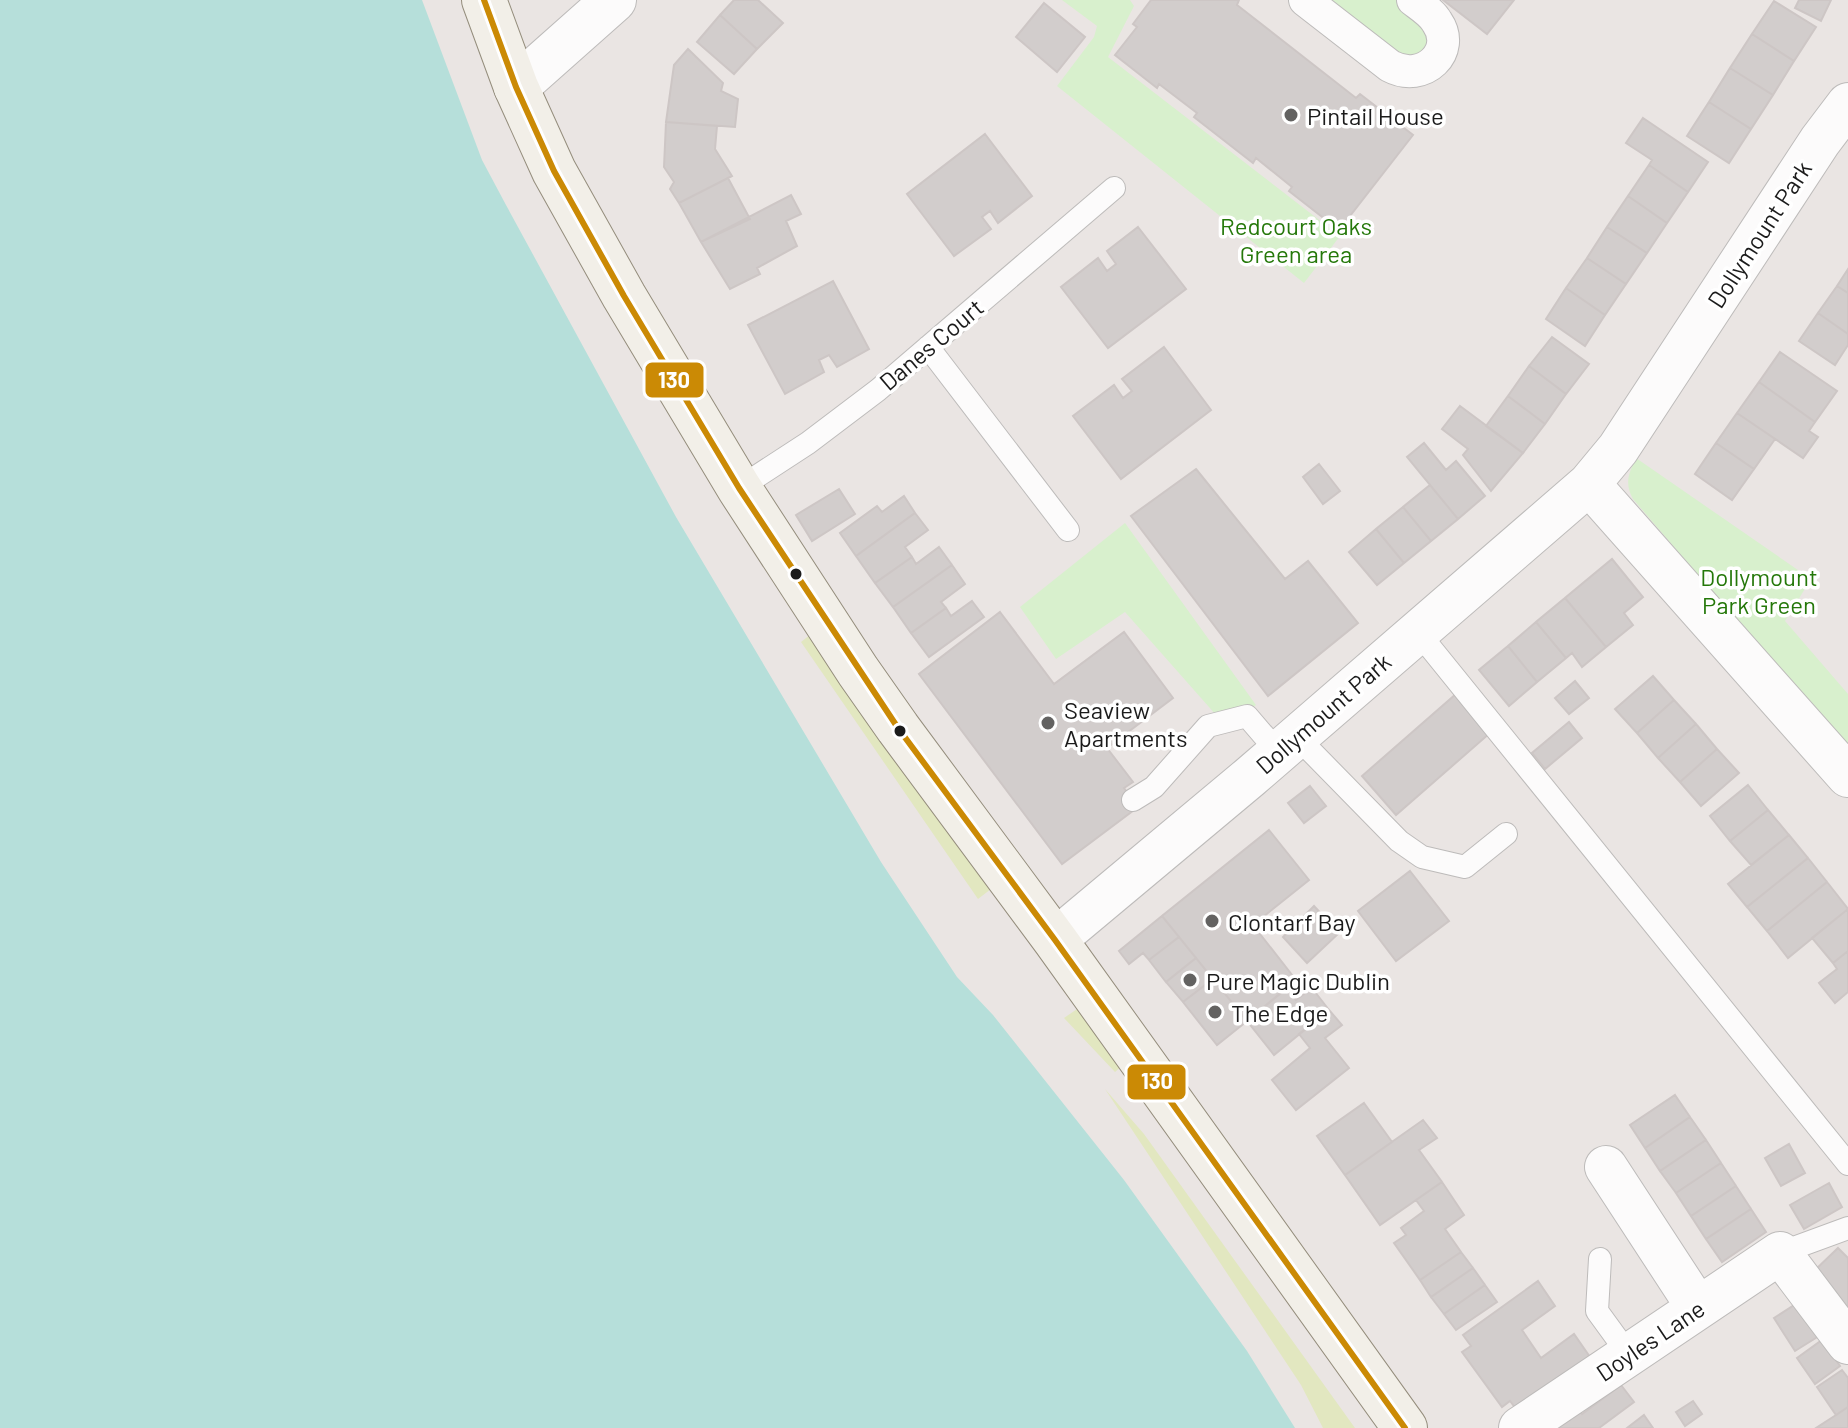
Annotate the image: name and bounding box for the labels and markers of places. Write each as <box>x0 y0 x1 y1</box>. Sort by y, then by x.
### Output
place label: Pintail House <box>1307 101 1444 130</box>
marker: Pintail House <box>1282 106 1300 124</box>
unlabelled marker <box>788 566 804 582</box>
place label: Seaview Apartments <box>1064 695 1188 752</box>
marker: Seaview Apartments <box>1039 714 1057 732</box>
unlabelled marker <box>892 723 908 739</box>
place label: Clontarf Bay <box>1228 907 1356 936</box>
marker: Clontarf Bay <box>1203 912 1221 930</box>
place label: Pure Magic Dublin <box>1206 966 1390 995</box>
marker: Pure Magic Dublin <box>1181 971 1199 989</box>
place label: The Edge <box>1231 998 1328 1027</box>
marker: The Edge <box>1206 1003 1224 1021</box>

